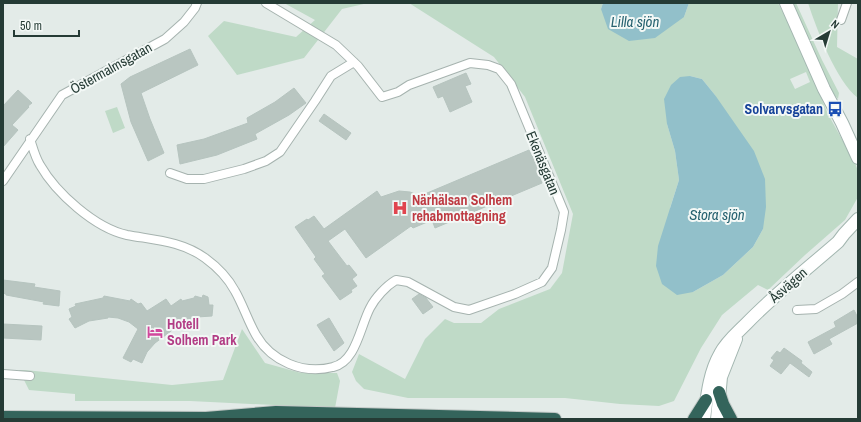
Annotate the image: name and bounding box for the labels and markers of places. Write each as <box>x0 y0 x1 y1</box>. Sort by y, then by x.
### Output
place label: Solvarvsgatan <box>745 100 823 118</box>
bus stop icon: Solvarvsgatan <box>826 100 844 118</box>
place label: Närhälsan Solhem rehabmottagning <box>412 191 512 225</box>
hospital icon: Närhälsan Solhem rehabmottagning <box>391 199 409 217</box>
place label: Hotell Solhem Park <box>167 315 237 349</box>
hotel icon: Hotell Solhem Park <box>146 323 164 341</box>

